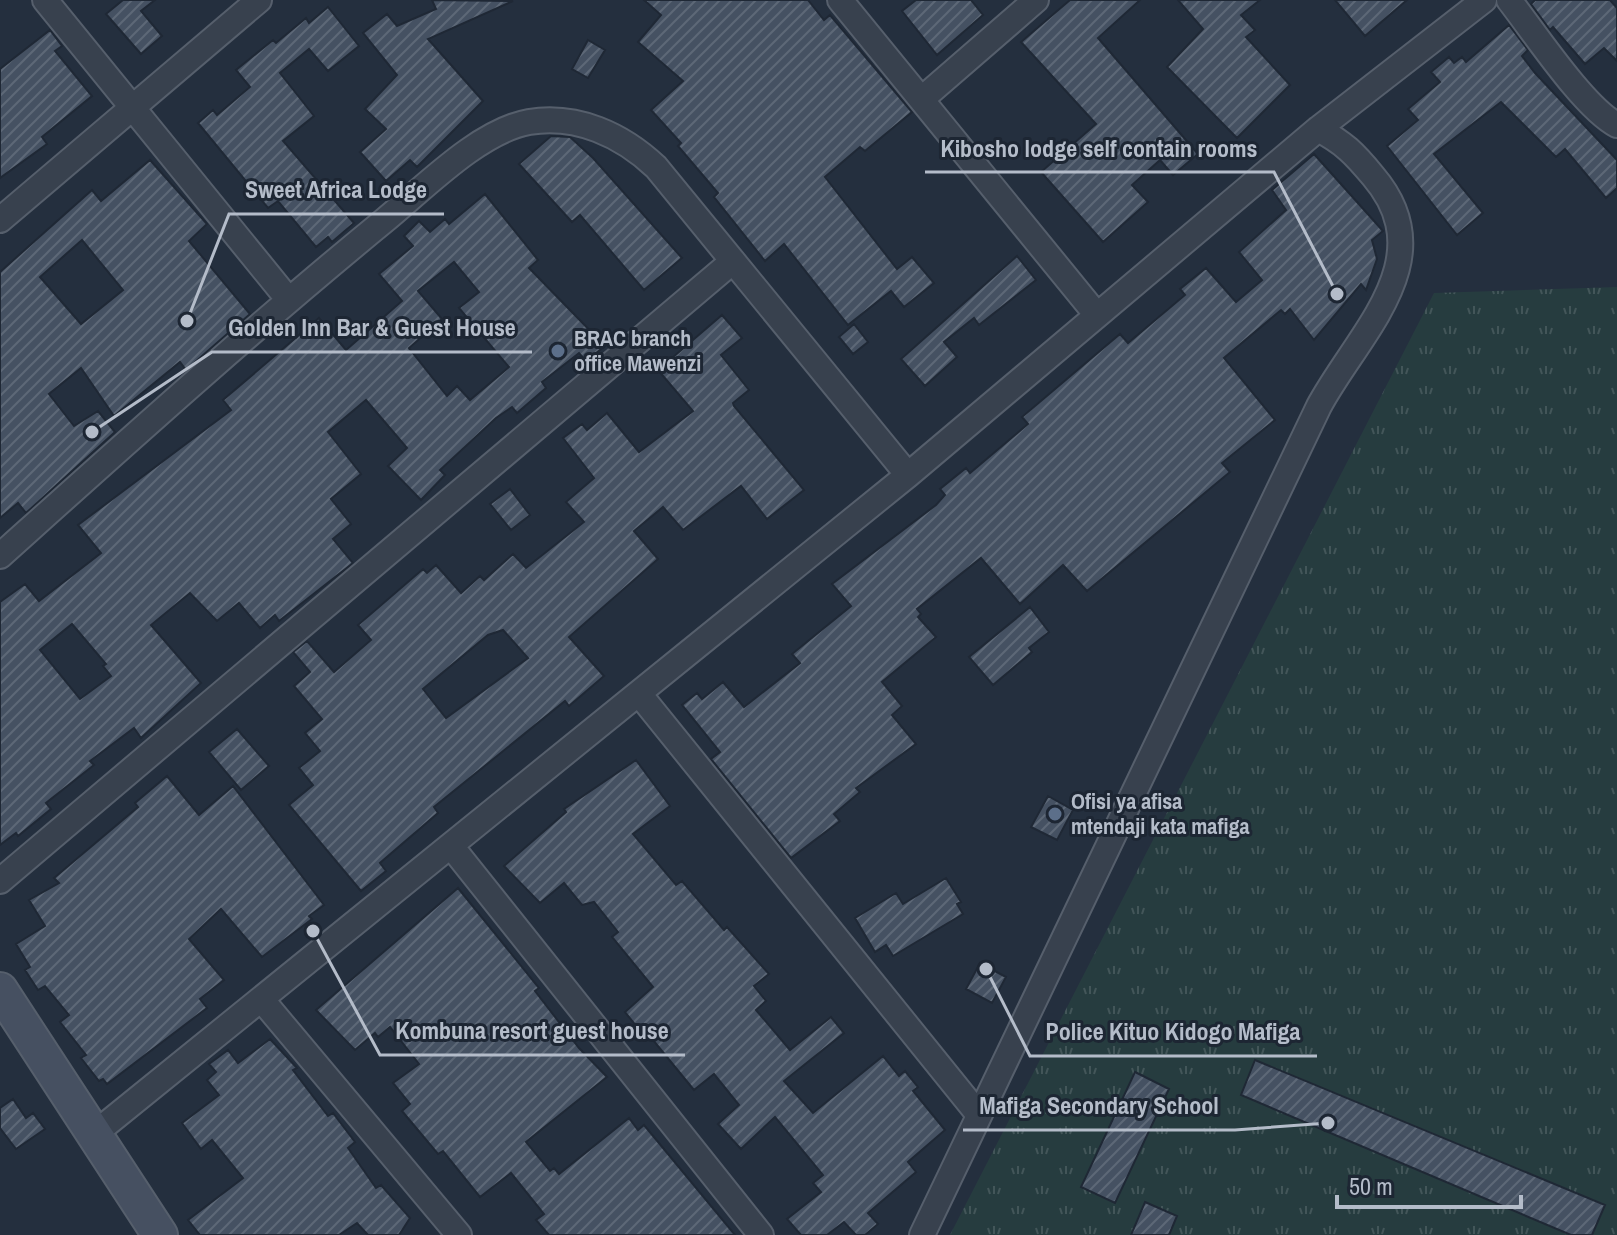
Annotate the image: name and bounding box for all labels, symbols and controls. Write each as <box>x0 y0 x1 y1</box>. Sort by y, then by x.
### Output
callout: Kibosho lodge self contain rooms <box>925 124 1274 172</box>
text: Kibosho lodge self contain rooms <box>940 132 1258 164</box>
callout: Sweet Africa Lodge <box>229 166 444 214</box>
text: Sweet Africa Lodge <box>245 173 427 205</box>
callout: Golden Inn Bar & Guest House <box>212 304 532 352</box>
text: Golden Inn Bar & Guest House <box>228 311 516 343</box>
place label: BRAC branch office Mawenzi <box>574 323 701 378</box>
marker: BRAC branch office Mawenzi <box>549 342 567 360</box>
place label: Ofisi ya afisa mtendaji kata mafiga <box>1071 786 1249 841</box>
marker: Ofisi ya afisa mtendaji kata mafiga <box>1046 805 1064 823</box>
callout: Kombuna resort guest house <box>380 1007 685 1055</box>
callout: Police Kituo Kidogo Mafiga <box>1030 1008 1317 1056</box>
text: Kombuna resort guest house <box>395 1014 669 1046</box>
text: Police Kituo Kidogo Mafiga <box>1046 1015 1300 1047</box>
callout: Mafiga Secondary School <box>963 1082 1235 1130</box>
text: Mafiga Secondary School <box>979 1089 1219 1121</box>
scale bar <box>1337 1159 1521 1209</box>
text: 50 m <box>1349 1170 1393 1202</box>

